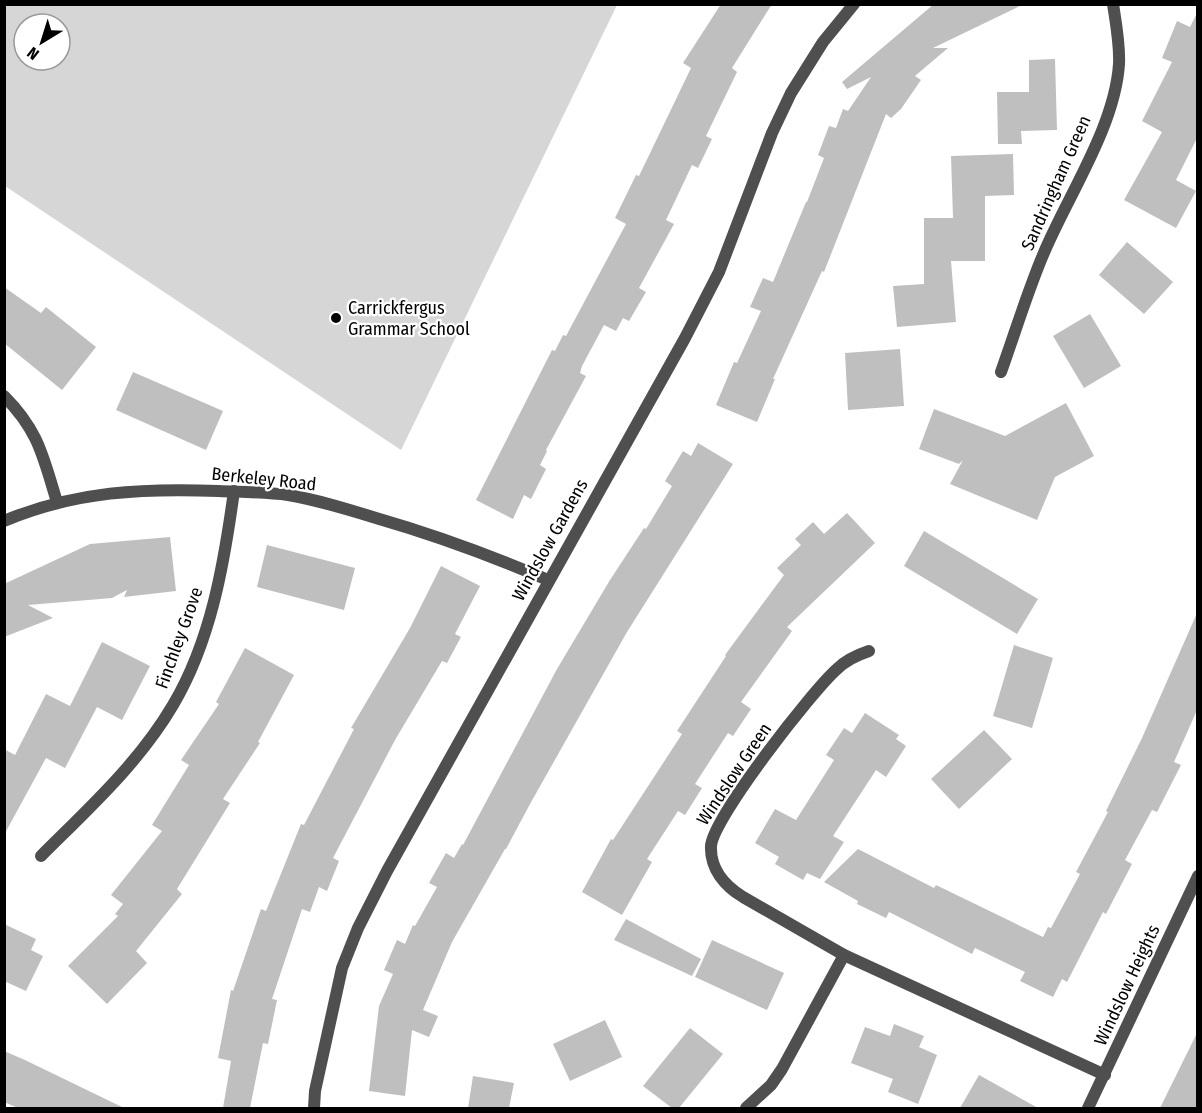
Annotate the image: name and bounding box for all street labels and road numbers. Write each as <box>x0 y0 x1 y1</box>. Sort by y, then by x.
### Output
street label: Sandringham Green <box>1016 112 1096 254</box>
street label: Berkeley Road <box>211 463 317 495</box>
street label: Windslow Gardens <box>508 475 593 605</box>
street label: Finchley Grove <box>150 584 208 692</box>
street label: Windslow Green <box>692 719 776 829</box>
street label: Windslow Heights <box>1089 921 1165 1049</box>

